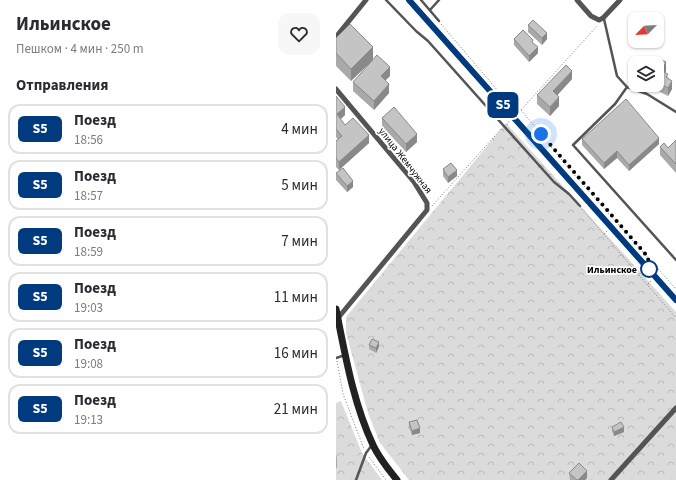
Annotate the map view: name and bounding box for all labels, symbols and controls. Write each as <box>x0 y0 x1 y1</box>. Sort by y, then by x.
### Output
text: Ильинское <box>16 11 111 38</box>
north arrow <box>628 12 664 48</box>
map controls <box>628 12 664 92</box>
button: heart <box>278 13 320 55</box>
text: Пешком · 4 мин · 250 m <box>16 40 144 58</box>
button: layers <box>628 56 664 92</box>
text: Отправления <box>16 75 109 96</box>
line badge: S5 <box>485 92 521 118</box>
text: S5 <box>495 95 511 115</box>
text: Поезд <box>74 110 116 131</box>
text: S5 <box>32 119 48 139</box>
text: 4 мин <box>281 119 318 140</box>
your location <box>531 124 551 144</box>
street label: улица Жемчужная <box>375 125 435 196</box>
text: 18:56 <box>74 131 103 149</box>
text: Поезд <box>74 166 116 187</box>
text: S5 <box>32 175 48 195</box>
text: 5 мин <box>281 175 318 196</box>
text: 18:57 <box>74 187 103 205</box>
text: Поезд <box>74 222 116 243</box>
text: S5 <box>32 231 48 251</box>
text: 7 мин <box>281 231 318 252</box>
text: 18:59 <box>74 243 103 261</box>
marker: Ильинское <box>640 260 658 278</box>
place label: Ильинское <box>587 263 637 277</box>
text: Поезд <box>74 278 116 299</box>
text: S5 <box>32 287 48 307</box>
text: 11 мин <box>274 287 318 308</box>
text: 19:03 <box>74 299 103 317</box>
text: Поезд <box>74 334 116 355</box>
text: S5 <box>32 343 48 363</box>
text: 16 мин <box>274 343 318 364</box>
text: 19:08 <box>74 355 103 373</box>
text: Поезд <box>74 390 116 411</box>
text: S5 <box>32 399 48 419</box>
text: 21 мин <box>274 399 318 420</box>
text: 19:13 <box>74 411 103 429</box>

